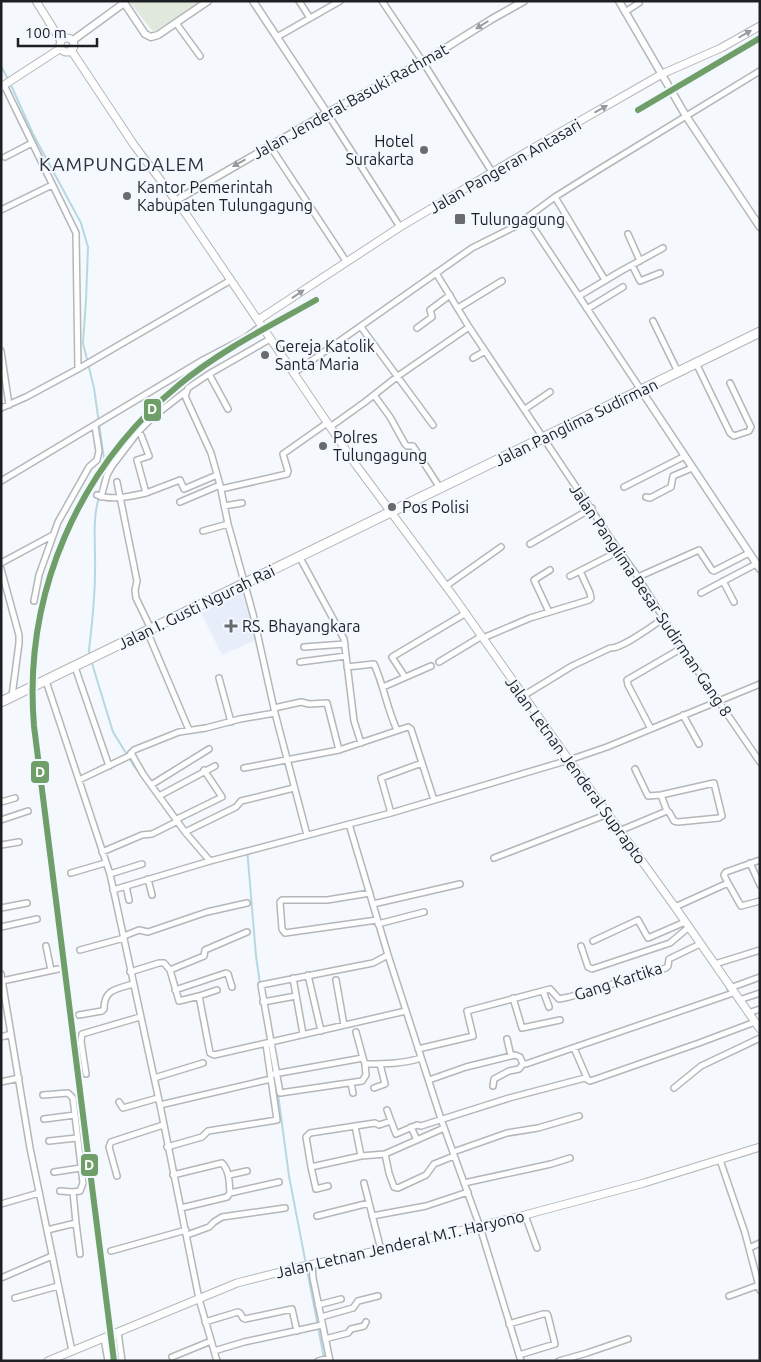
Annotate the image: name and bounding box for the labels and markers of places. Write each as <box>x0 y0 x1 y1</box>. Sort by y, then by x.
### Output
place label: Hotel Surakarta <box>345 132 414 168</box>
marker: Hotel Surakarta <box>418 144 430 156</box>
place label: Kantor Pemerintah Kabupaten Tulungagung <box>137 178 313 214</box>
marker: Kantor Pemerintah Kabupaten Tulungagung <box>121 190 133 202</box>
place label: Tulungagung <box>471 210 565 228</box>
marker: Tulungagung <box>453 212 467 226</box>
place label: Gereja Katolik Santa Maria <box>275 337 375 373</box>
marker: Gereja Katolik Santa Maria <box>259 349 271 361</box>
place label: Polres Tulungagung <box>333 428 427 464</box>
marker: Polres Tulungagung <box>317 440 329 452</box>
place label: Pos Polisi <box>402 498 469 516</box>
marker: Pos Polisi <box>386 501 398 513</box>
place label: RS. Bhayangkara <box>242 617 361 635</box>
marker: RS. Bhayangkara <box>224 619 238 633</box>

